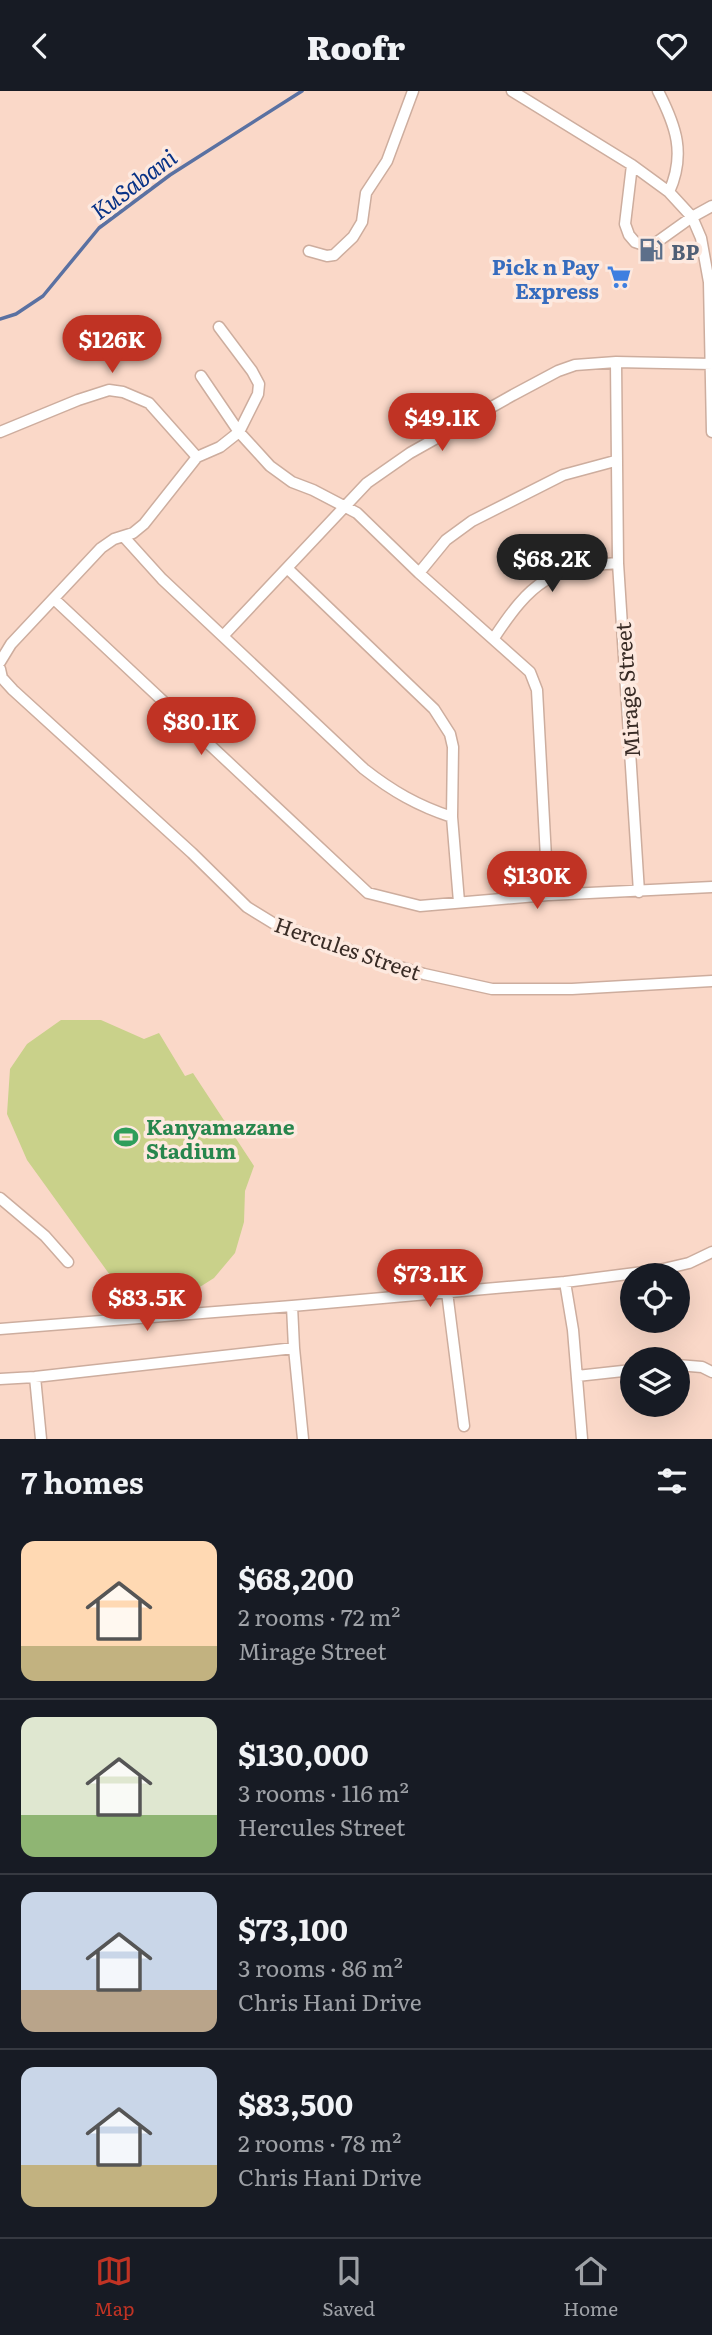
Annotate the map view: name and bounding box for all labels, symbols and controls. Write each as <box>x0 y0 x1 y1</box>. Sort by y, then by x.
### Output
text: Roofr <box>307 22 405 70</box>
icon: back <box>21 27 59 65</box>
icon: heart <box>653 27 691 65</box>
water label: KuSabani <box>83 139 183 227</box>
place label: BP <box>671 235 700 266</box>
fuel station icon: BP <box>637 236 665 264</box>
place label: Pick n Pay Express <box>492 250 599 305</box>
supermarket icon: Pick n Pay Express <box>605 263 633 291</box>
pin: $126K <box>63 315 161 375</box>
text: $126K <box>78 321 146 355</box>
pin: $49.1K <box>385 393 499 453</box>
text: $49.1K <box>404 399 480 433</box>
pin: $68.2K <box>495 535 609 594</box>
text: $68.2K <box>513 540 591 574</box>
street label: Mirage Street <box>606 621 646 759</box>
pin: $80.1K <box>144 697 258 757</box>
text: $80.1K <box>163 703 239 737</box>
pin: $130K <box>488 851 586 911</box>
text: $130K <box>503 857 571 891</box>
street label: Hercules Street <box>271 907 426 987</box>
place label: Kanyamazane Stadium <box>146 1110 295 1165</box>
sports icon: Kanyamazane Stadium <box>112 1123 140 1151</box>
pin: $73.1K <box>373 1249 487 1309</box>
text: $73.1K <box>393 1255 467 1289</box>
map controls <box>620 1263 690 1417</box>
button: locate <box>620 1263 690 1333</box>
pin: $83.5K <box>90 1273 204 1333</box>
text: $83.5K <box>108 1279 186 1313</box>
button: layers <box>620 1347 690 1417</box>
text: 7 homes <box>21 1459 144 1503</box>
icon: filters <box>653 1462 691 1500</box>
text: $68,200 <box>238 1555 354 1599</box>
icon: home <box>77 1569 161 1653</box>
text: 2 rooms · 72 m² <box>238 1599 400 1633</box>
text: Mirage Street <box>238 1633 387 1667</box>
text: $130,000 <box>238 1731 369 1775</box>
icon: home <box>77 1745 161 1829</box>
text: 3 rooms · 116 m² <box>238 1775 409 1809</box>
text: Hercules Street <box>238 1809 405 1843</box>
text: $73,100 <box>238 1906 348 1950</box>
icon: home <box>77 1920 161 2004</box>
text: 3 rooms · 86 m² <box>238 1950 403 1984</box>
text: Chris Hani Drive <box>238 1984 422 2018</box>
text: $83,500 <box>238 2081 353 2125</box>
icon: home <box>77 2095 161 2179</box>
text: 2 rooms · 78 m² <box>238 2125 401 2159</box>
text: Chris Hani Drive <box>238 2159 422 2193</box>
tab: Map <box>94 2252 134 2322</box>
tab: Saved <box>322 2252 375 2322</box>
tab: Home <box>563 2252 618 2322</box>

